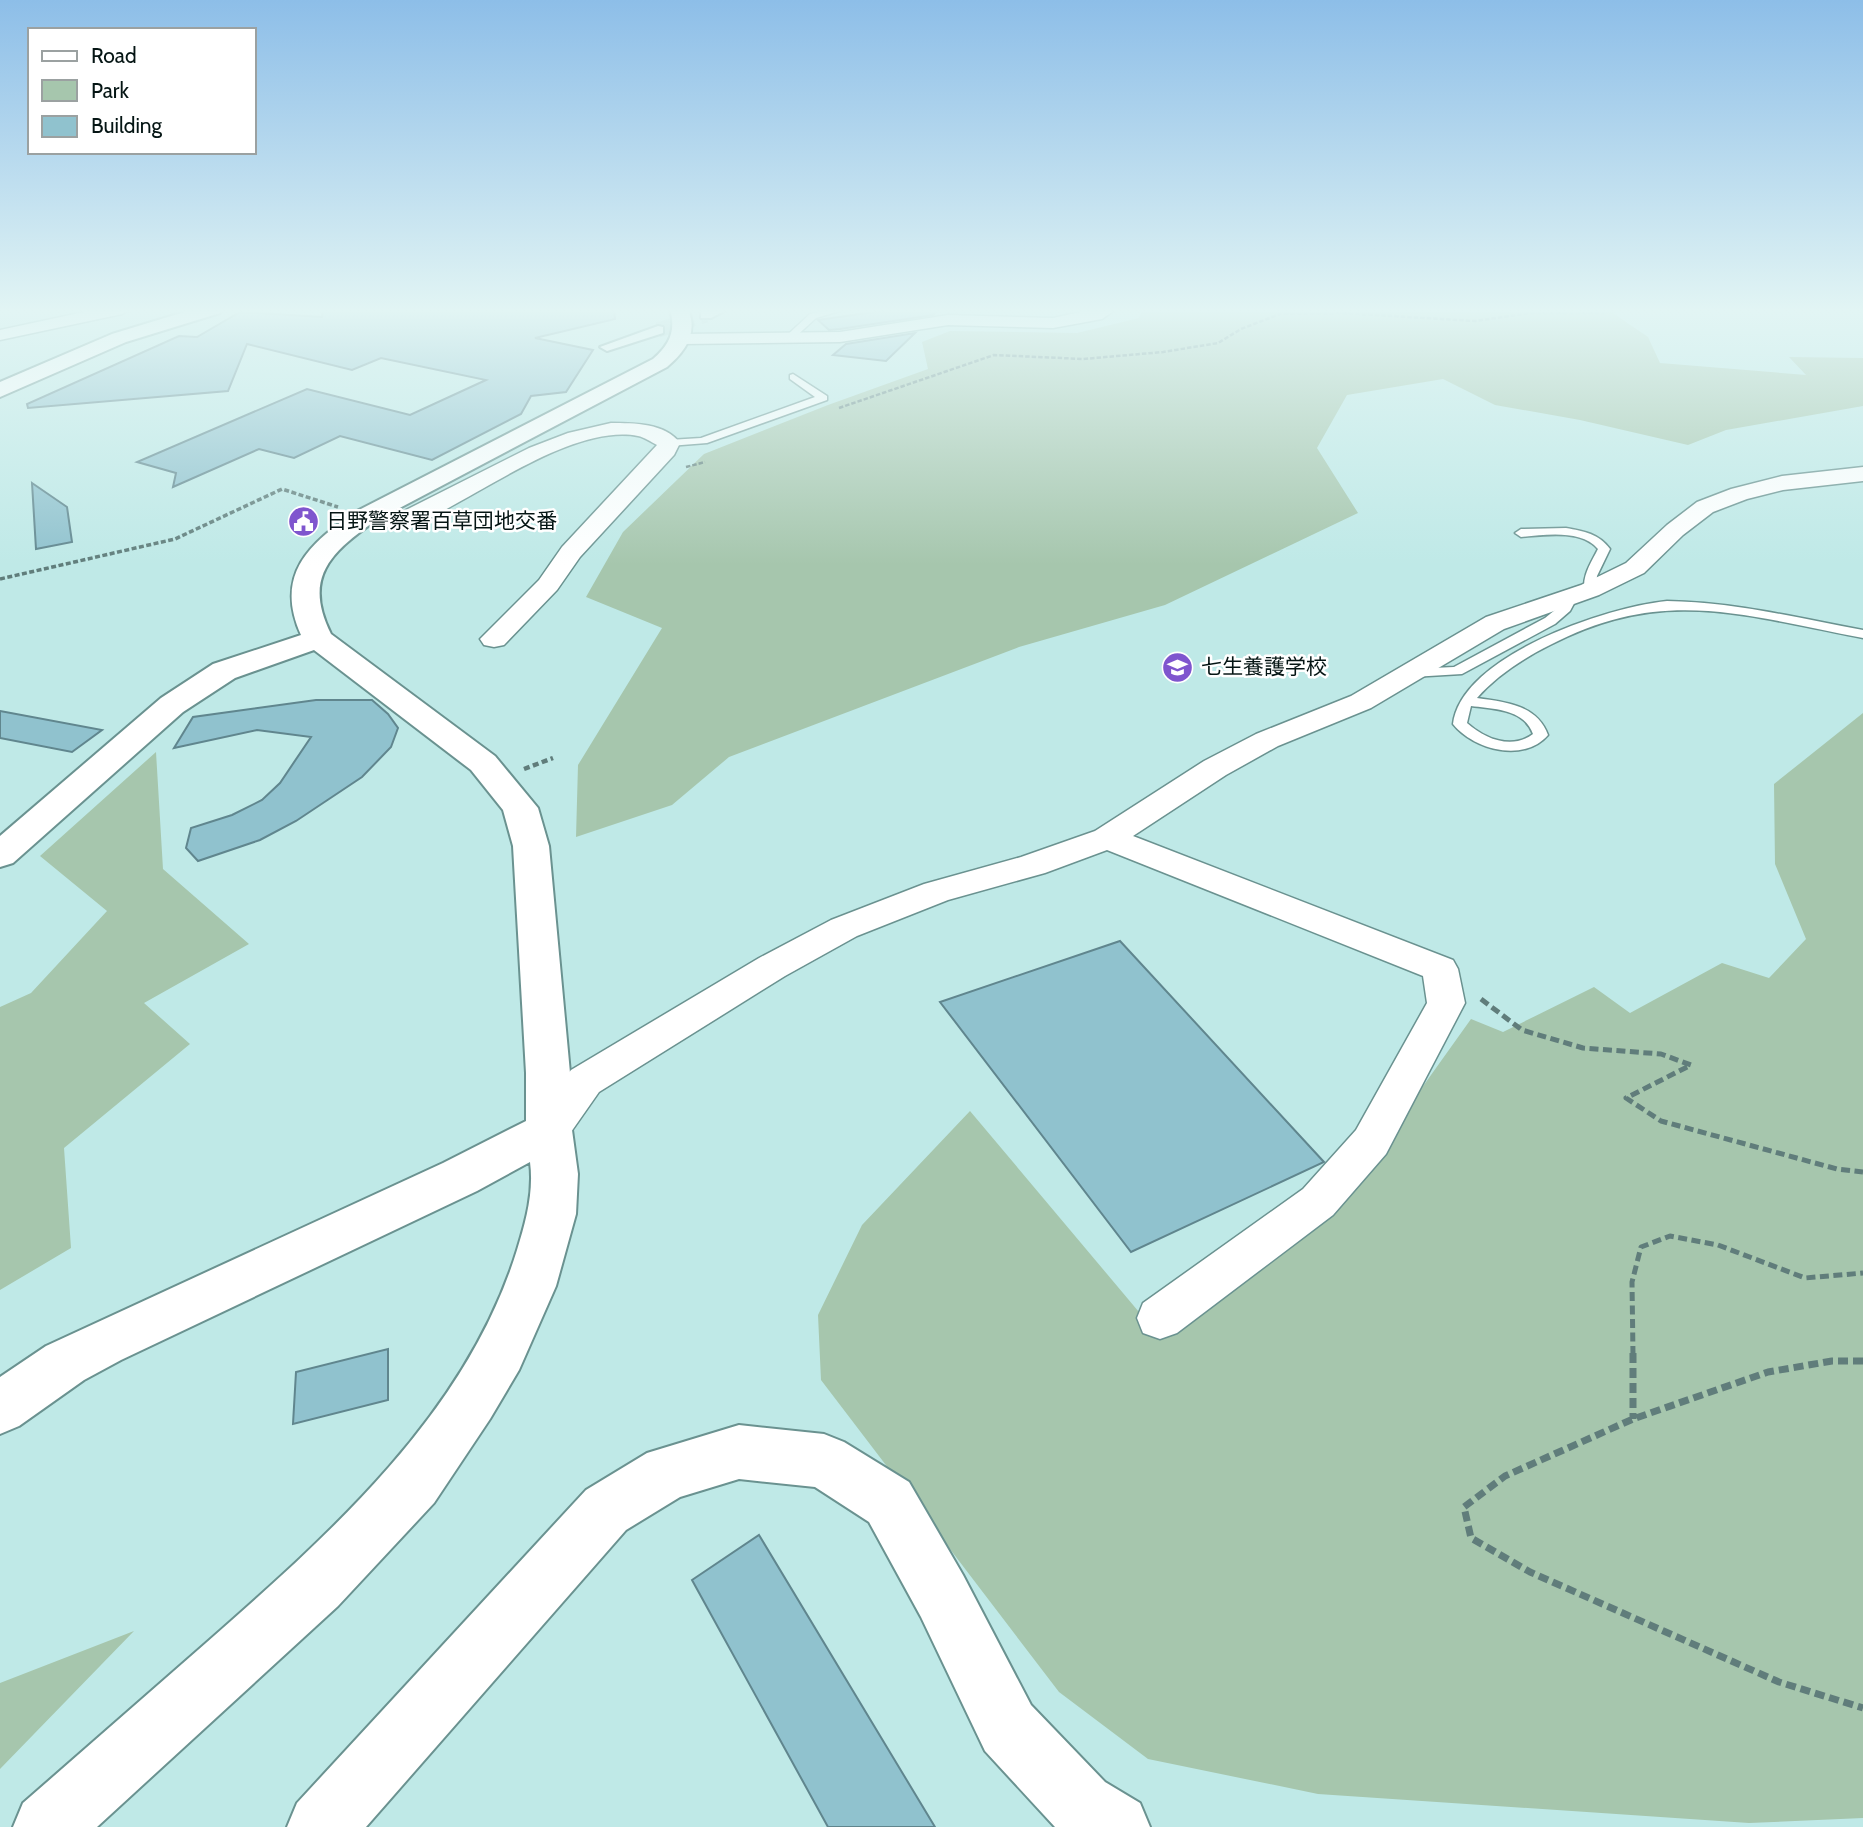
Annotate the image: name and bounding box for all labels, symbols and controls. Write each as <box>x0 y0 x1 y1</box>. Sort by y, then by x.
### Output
legend <box>28 28 256 154</box>
text: Road <box>91 43 137 68</box>
text: Park <box>91 78 129 103</box>
text: Building <box>91 113 163 138</box>
public building icon: 日野警察署百草団地交番 <box>286 504 320 538</box>
place label: 日野警察署百草団地交番 <box>326 508 557 533</box>
school or university icon: 七生養護学校 <box>1161 650 1195 684</box>
place label: 七生養護学校 <box>1201 654 1327 679</box>

